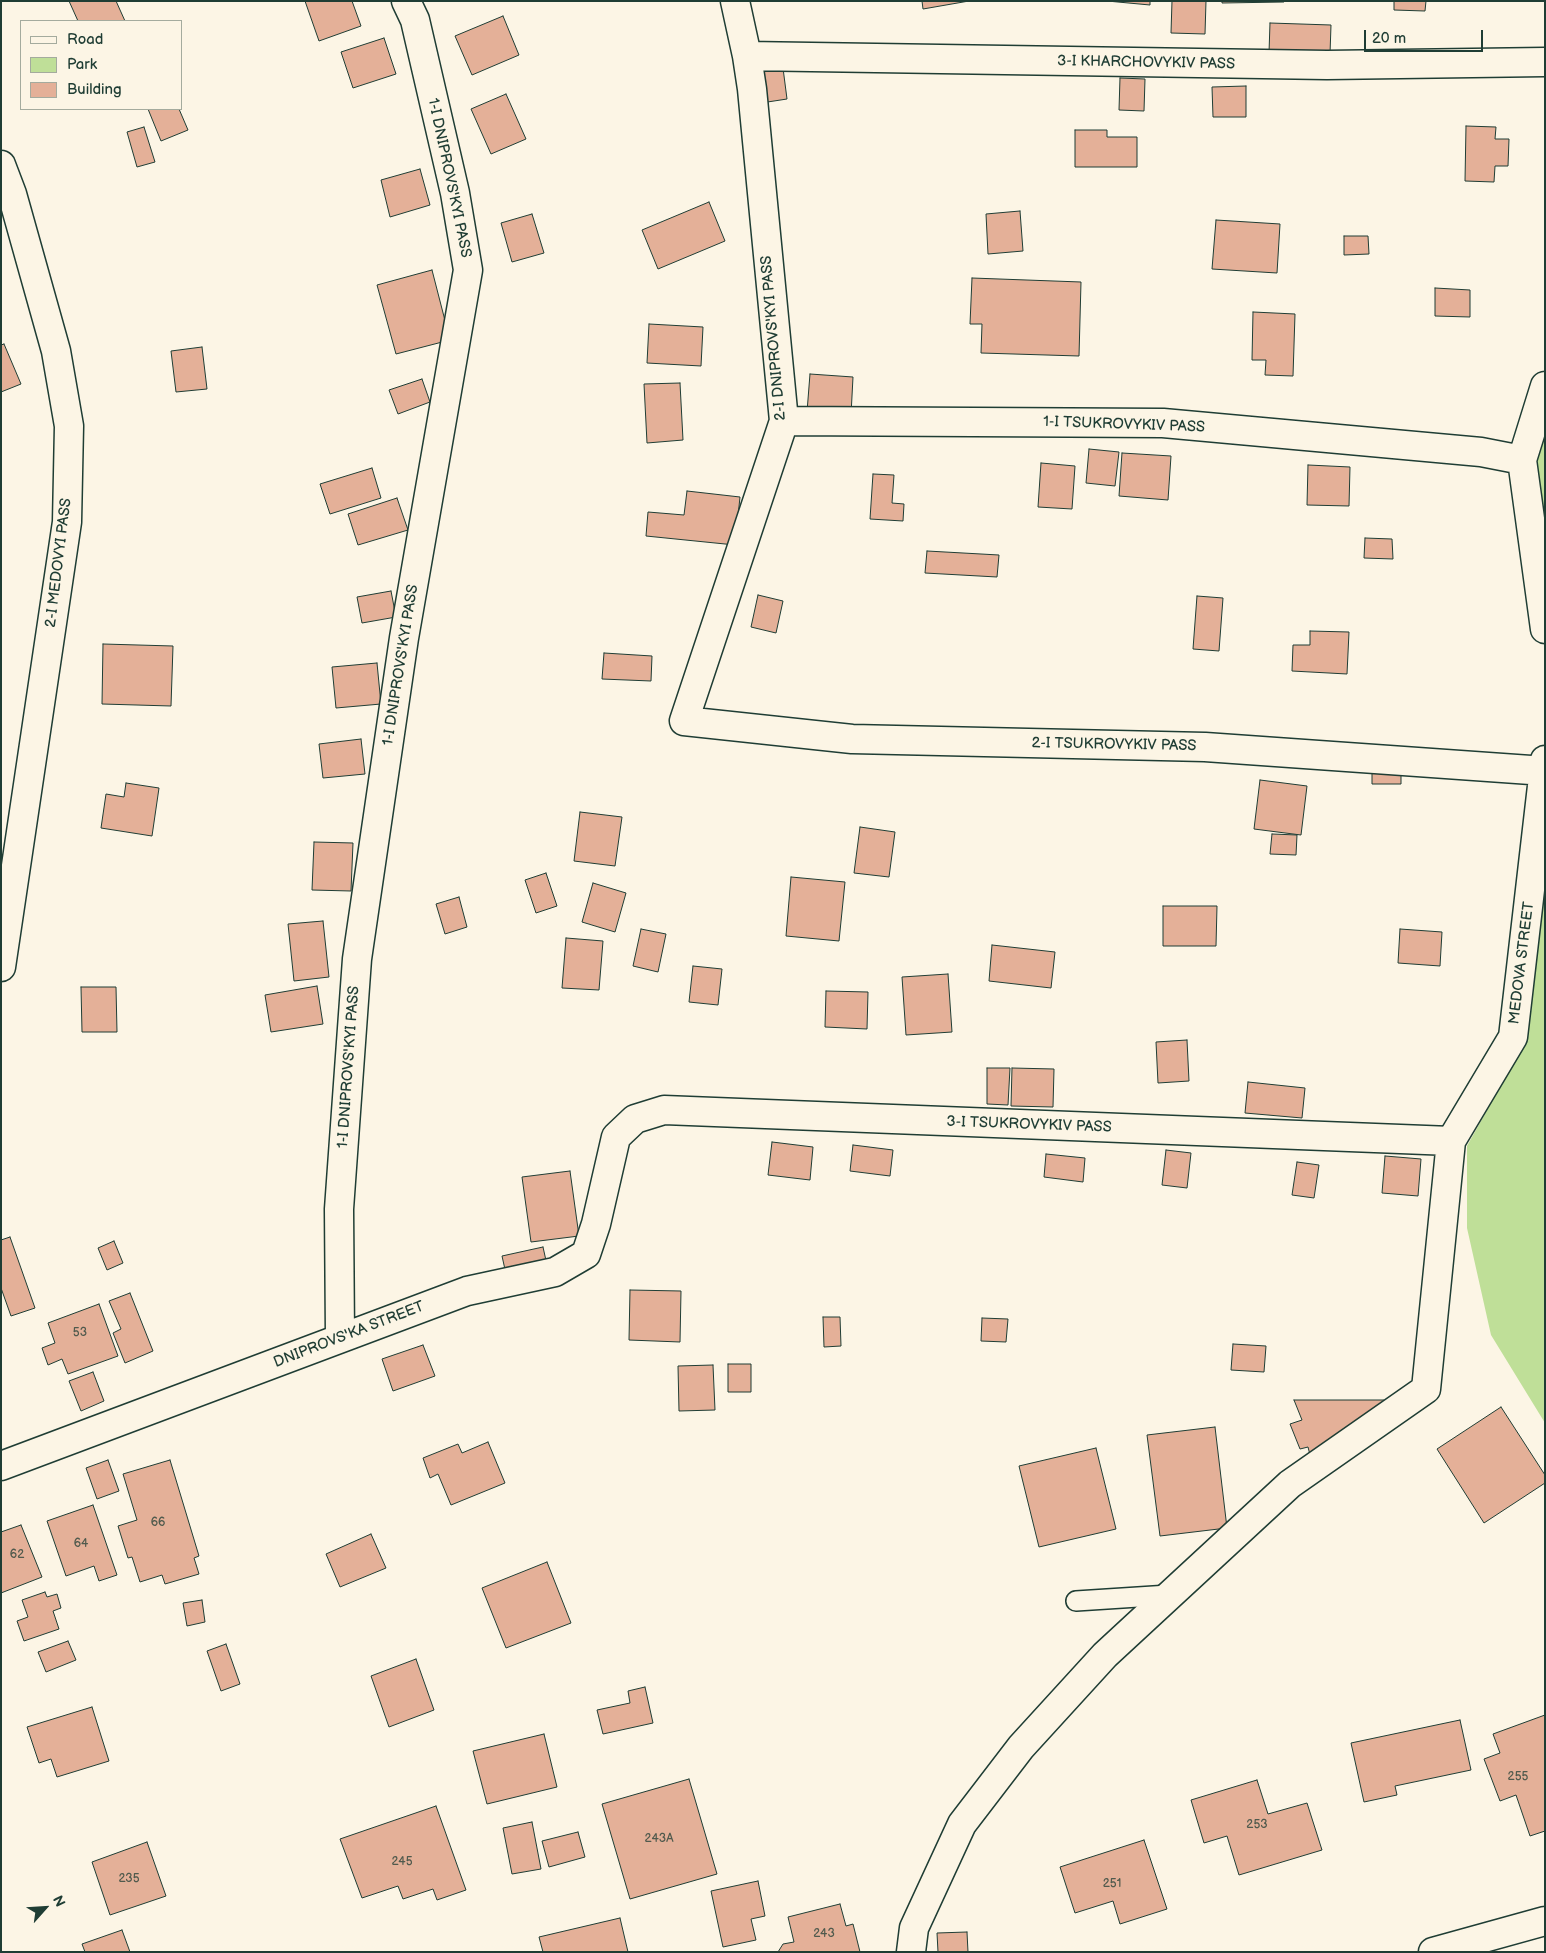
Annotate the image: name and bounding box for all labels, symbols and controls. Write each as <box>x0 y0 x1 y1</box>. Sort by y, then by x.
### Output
legend <box>20 20 182 110</box>
scale bar <box>1366 20 1485 52</box>
text: 20 m <box>1372 29 1406 48</box>
text: Road <box>67 30 103 49</box>
street label: 3-I KHARCHOVYKIV PASS <box>1057 52 1235 74</box>
text: Park <box>67 55 97 74</box>
text: Building <box>67 80 122 99</box>
street label: 1-I DNIPROVS'KYI PASS <box>423 97 475 259</box>
street label: 2-I DNIPROVS'KYI PASS <box>758 255 790 421</box>
street label: 1-I TSUKROVYKIV PASS <box>1043 413 1205 437</box>
street label: 2-I MEDOVYI PASS <box>42 497 76 629</box>
street label: 1-I DNIPROVS'KYI PASS <box>379 583 423 747</box>
street label: 2-I TSUKROVYKIV PASS <box>1031 735 1197 755</box>
street label: MEDOVA STREET <box>1506 901 1538 1025</box>
street label: 1-I DNIPROVS'KYI PASS <box>334 985 364 1149</box>
street label: 3-I TSUKROVYKIV PASS <box>946 1113 1112 1137</box>
street label: DNIPROVS'KA STREET <box>271 1298 427 1372</box>
house number: 53 <box>73 1326 87 1340</box>
house number: 66 <box>151 1516 165 1530</box>
house number: 64 <box>74 1537 88 1551</box>
house number: 62 <box>10 1548 24 1562</box>
house number: 255 <box>1508 1770 1528 1784</box>
house number: 253 <box>1246 1818 1268 1832</box>
house number: 243А <box>645 1832 673 1846</box>
house number: 245 <box>391 1855 413 1869</box>
house number: 235 <box>118 1872 140 1886</box>
house number: 251 <box>1103 1877 1121 1891</box>
north arrow <box>20 1883 70 1933</box>
text: N <box>49 1893 69 1910</box>
house number: 243 <box>813 1927 835 1941</box>

